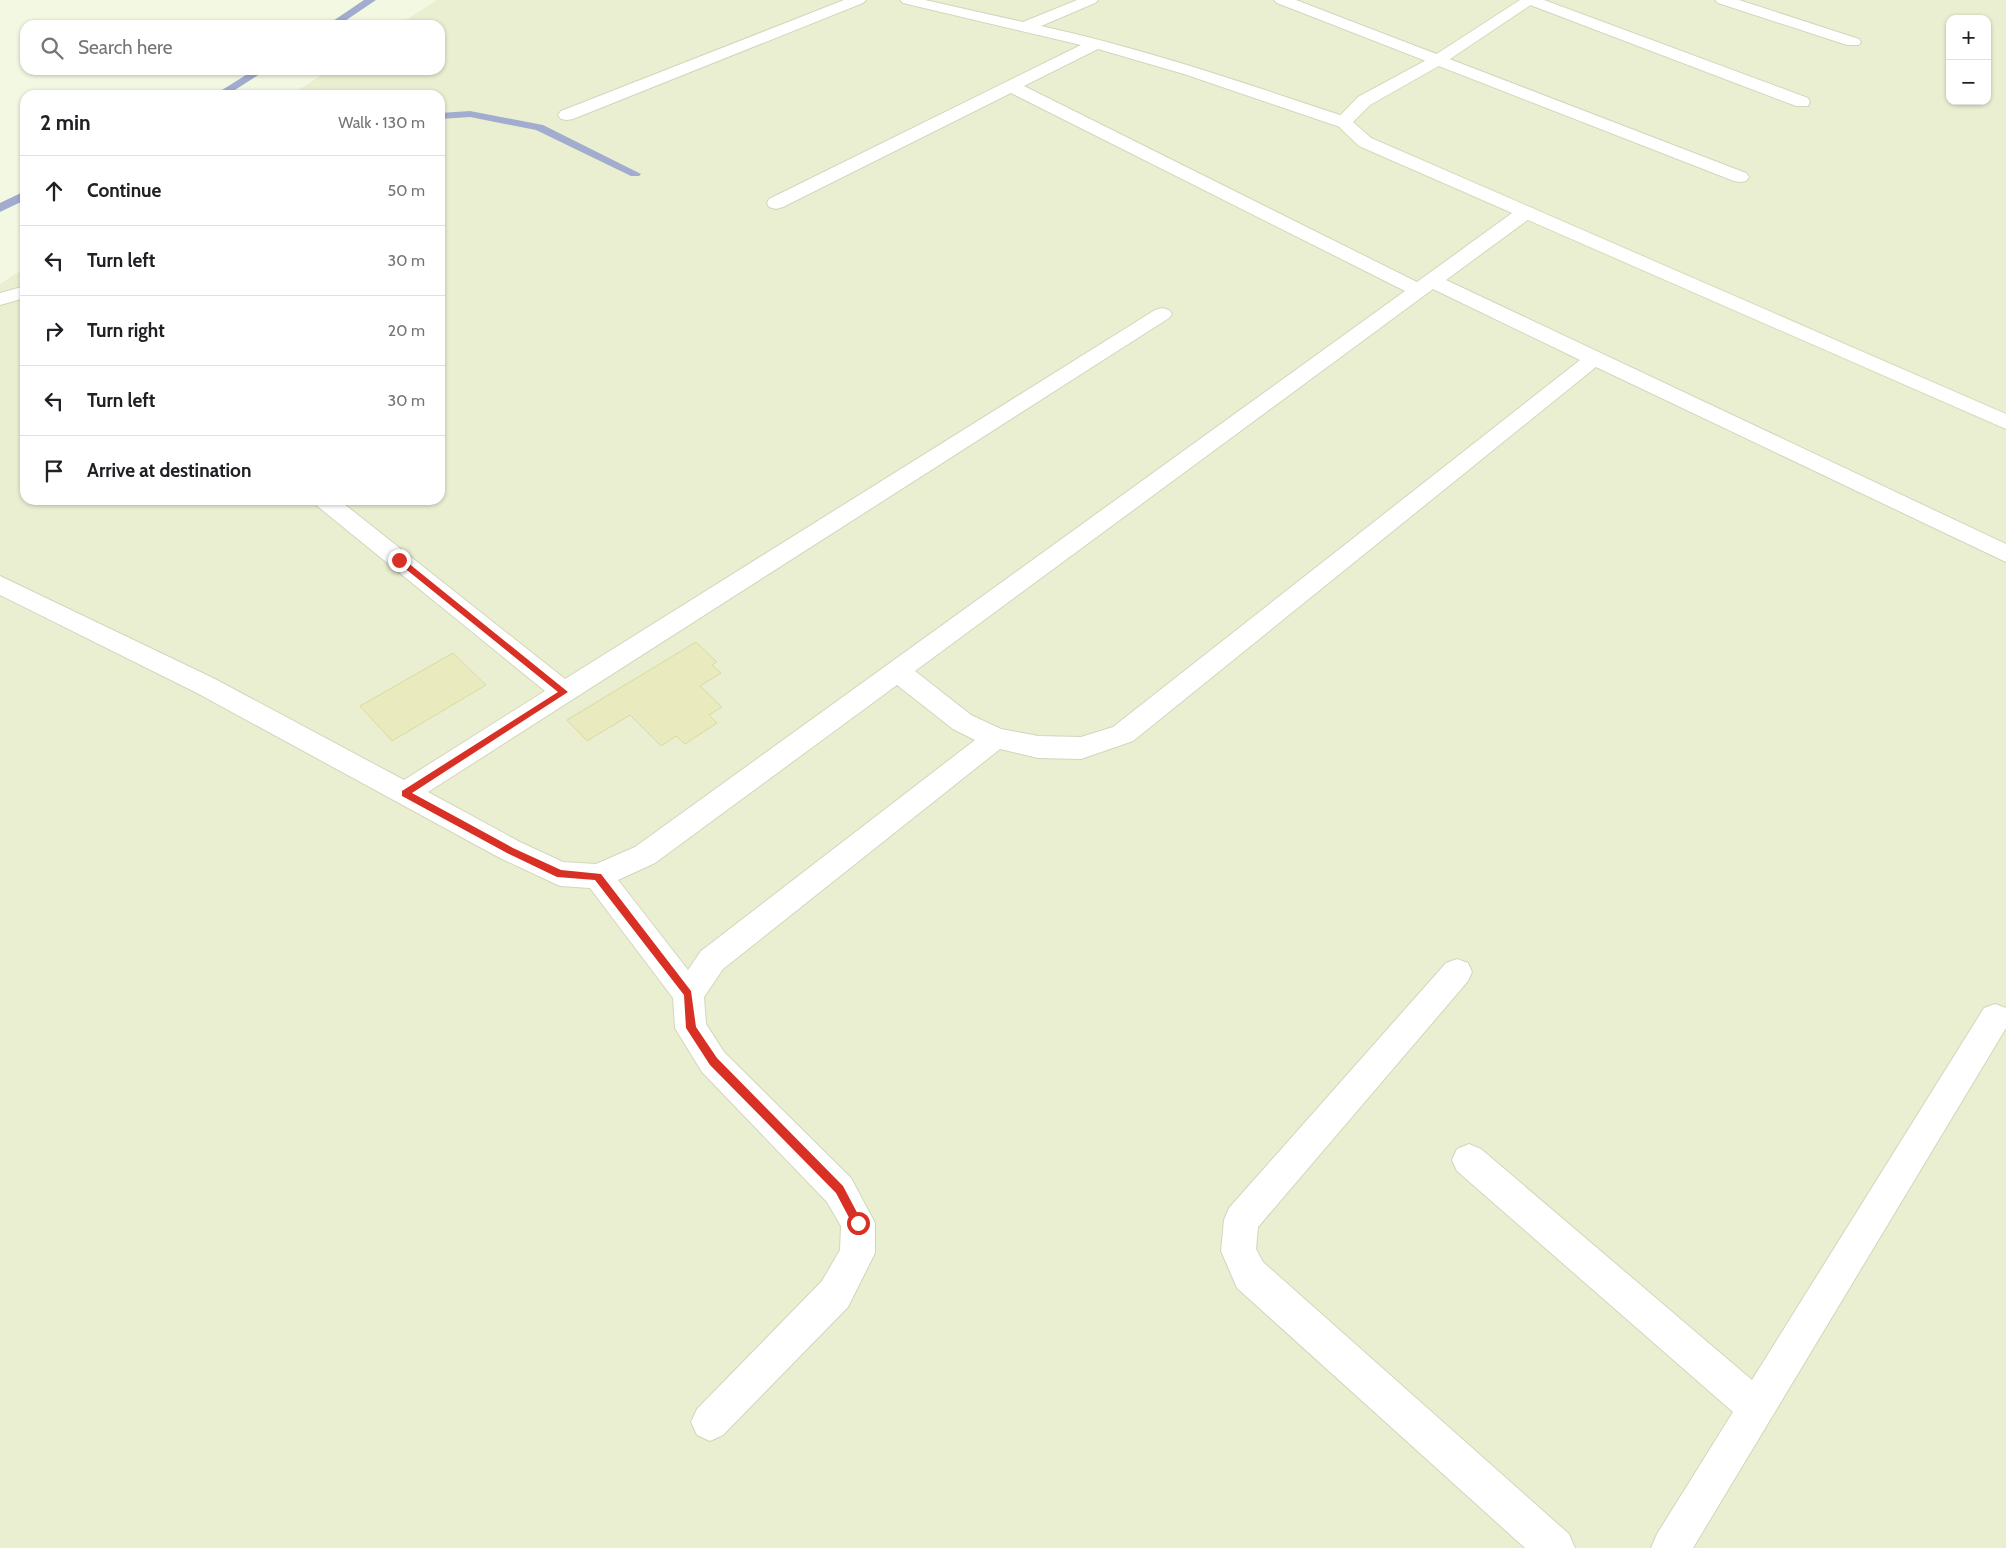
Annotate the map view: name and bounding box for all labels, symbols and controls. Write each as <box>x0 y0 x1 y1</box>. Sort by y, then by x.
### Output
map controls <box>1946 15 1991 105</box>
button: + <box>1946 15 1991 60</box>
search box <box>20 20 445 75</box>
icon: search <box>38 34 66 62</box>
text: Search here <box>78 36 172 59</box>
button: − <box>1946 60 1991 105</box>
text: 2 min <box>40 110 91 135</box>
text: Walk · 130 m <box>338 113 425 132</box>
icon: ahead <box>40 177 68 205</box>
text: Continue <box>87 179 161 202</box>
text: 50 m <box>388 181 425 200</box>
icon: left <box>40 247 68 275</box>
text: Turn left <box>87 249 155 272</box>
text: 30 m <box>388 251 425 270</box>
icon: right <box>40 317 68 345</box>
text: Turn right <box>87 319 165 342</box>
text: 20 m <box>388 321 425 340</box>
icon: left <box>40 387 68 415</box>
text: Turn left <box>87 389 155 412</box>
text: 30 m <box>388 391 425 410</box>
icon: arrive <box>40 457 68 485</box>
text: Arrive at destination <box>87 459 251 482</box>
route end <box>388 549 411 572</box>
route start <box>847 1212 870 1235</box>

